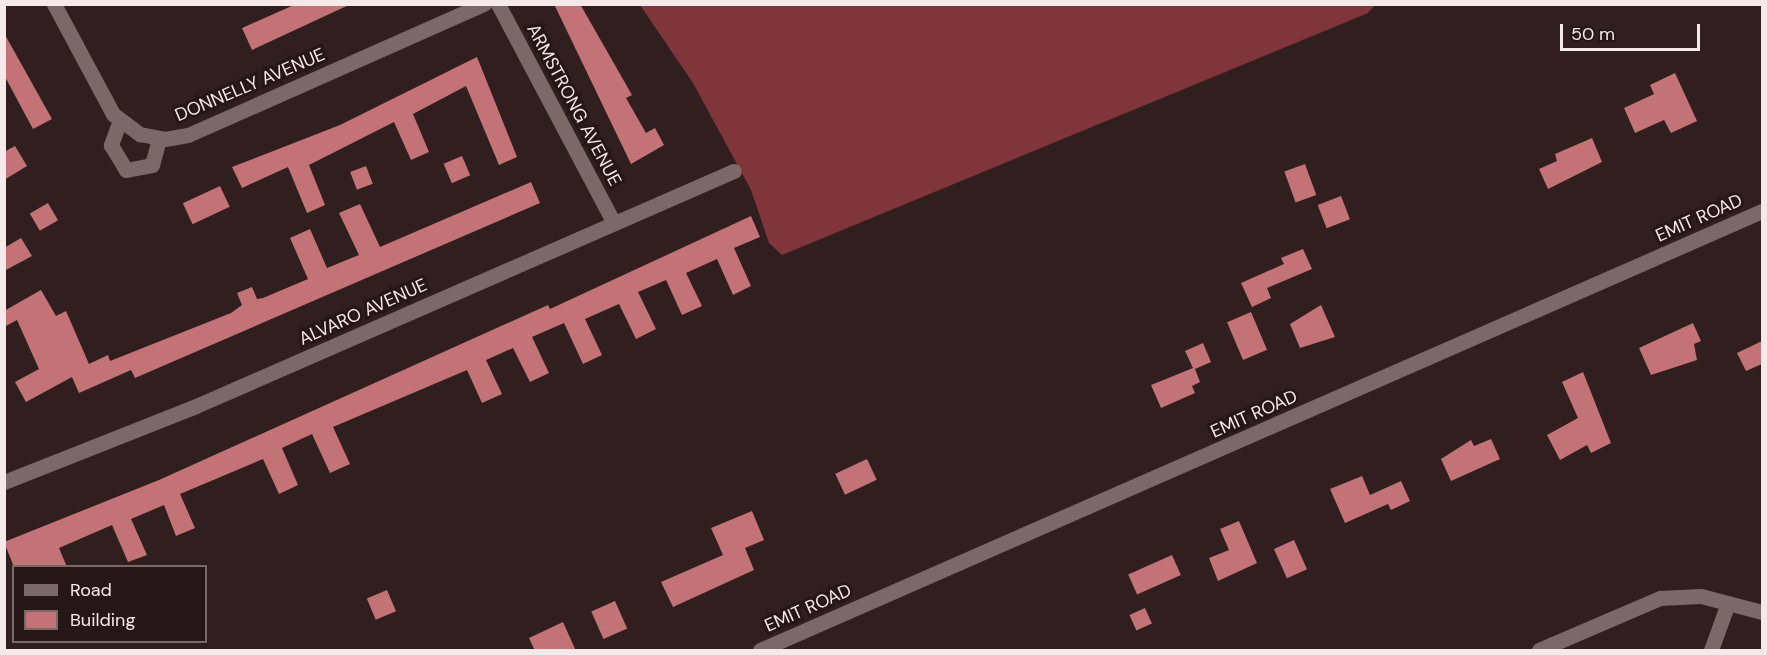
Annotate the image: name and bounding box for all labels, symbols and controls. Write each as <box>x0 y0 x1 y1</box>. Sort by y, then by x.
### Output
scale bar <box>1563 12 1702 50</box>
street label: ARMSTRONG AVENUE <box>522 20 626 190</box>
text: 50 m <box>1571 22 1615 46</box>
street label: DONNELLY AVENUE <box>172 44 328 126</box>
street label: EMIT ROAD <box>1652 189 1746 247</box>
street label: ALVARO AVENUE <box>296 274 430 350</box>
street label: EMIT ROAD <box>1207 385 1301 443</box>
legend <box>12 565 207 643</box>
text: Road <box>70 578 112 602</box>
street label: EMIT ROAD <box>761 579 855 637</box>
text: Building <box>70 608 135 632</box>

